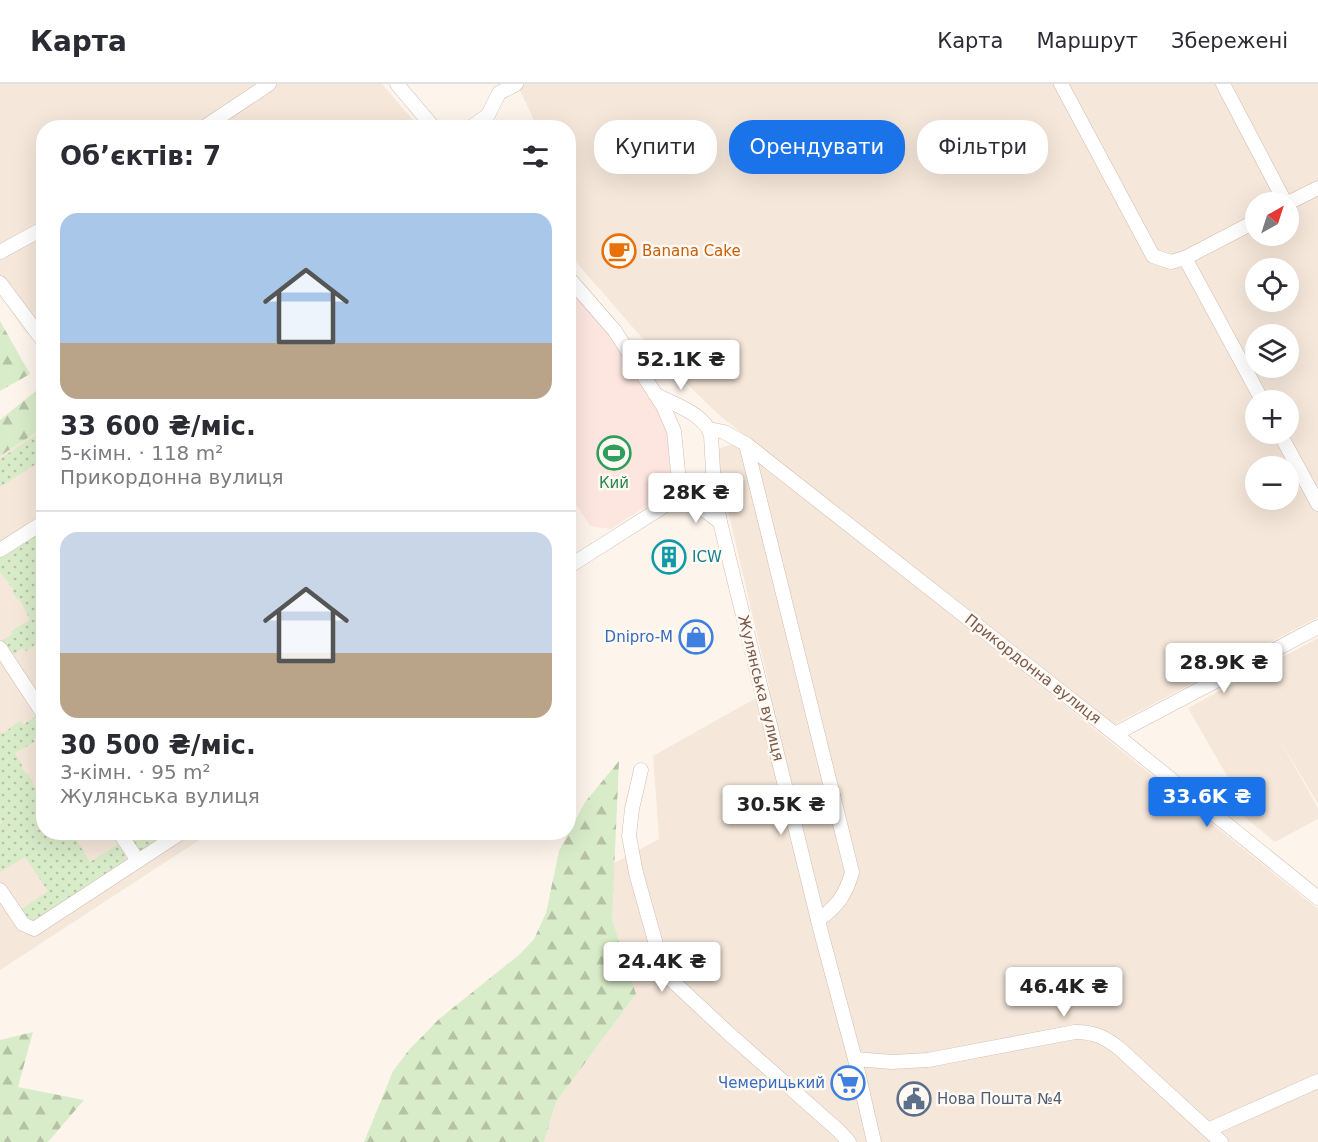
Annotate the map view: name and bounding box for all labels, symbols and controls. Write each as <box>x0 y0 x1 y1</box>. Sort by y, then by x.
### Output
text: Карта <box>30 25 127 58</box>
text: Карта <box>937 29 1003 53</box>
text: Маршрут <box>1036 29 1138 53</box>
text: Збережені <box>1171 29 1288 53</box>
chip: Купити <box>594 120 717 174</box>
chip: Орендувати <box>729 120 905 174</box>
chip: Фільтри <box>917 120 1048 174</box>
icon: filters <box>519 140 552 173</box>
text: Об’єктів: 7 <box>60 141 221 171</box>
north arrow <box>1245 192 1299 246</box>
map controls <box>1245 192 1299 510</box>
cafe icon: Banana Cake <box>601 233 637 269</box>
place label: Banana Cake <box>642 242 741 260</box>
icon: home <box>252 252 360 360</box>
button: locate <box>1245 258 1299 312</box>
button: layers <box>1245 324 1299 378</box>
pin: 52.1K ₴ <box>626 340 736 391</box>
text: 52.1K ₴ <box>637 347 726 371</box>
button: + <box>1245 390 1299 444</box>
text: 33 600 ₴/міс. <box>60 411 256 441</box>
sports icon: Кий <box>596 435 632 471</box>
text: 5-кімн. · 118 m² <box>60 441 223 465</box>
button: − <box>1245 456 1299 510</box>
text: Прикордонна вулиця <box>60 465 284 489</box>
pin: 28K ₴ <box>654 473 738 524</box>
place label: Кий <box>599 474 629 492</box>
text: 28K ₴ <box>662 480 730 504</box>
building icon: ICW <box>651 539 687 575</box>
place label: ICW <box>692 548 722 566</box>
icon: home <box>252 571 360 679</box>
street label: Прикордонна вулиця <box>961 610 1105 728</box>
street label: Жулянська вулиця <box>734 613 788 763</box>
shop icon: Dnipro-M <box>678 619 714 655</box>
place label: Dnipro-M <box>605 628 673 646</box>
pin: 28.9K ₴ <box>1169 643 1279 694</box>
text: 28.9K ₴ <box>1180 650 1269 674</box>
text: 30 500 ₴/міс. <box>60 730 256 760</box>
text: 3-кімн. · 95 m² <box>60 760 210 784</box>
pin: 33.6K ₴ <box>1152 777 1262 828</box>
text: Жулянська вулиця <box>60 784 260 808</box>
text: 33.6K ₴ <box>1163 784 1252 808</box>
pin: 30.5K ₴ <box>726 785 836 836</box>
text: 30.5K ₴ <box>737 792 826 816</box>
pin: 24.4K ₴ <box>607 942 717 993</box>
text: 24.4K ₴ <box>618 949 707 973</box>
pin: 46.4K ₴ <box>1009 967 1119 1018</box>
text: 46.4K ₴ <box>1020 974 1109 998</box>
supermarket icon: Чемерицький <box>830 1065 866 1101</box>
place label: Чемерицький <box>718 1074 825 1092</box>
public building icon: Нова Пошта №4 <box>896 1081 932 1117</box>
place label: Нова Пошта №4 <box>937 1090 1062 1108</box>

